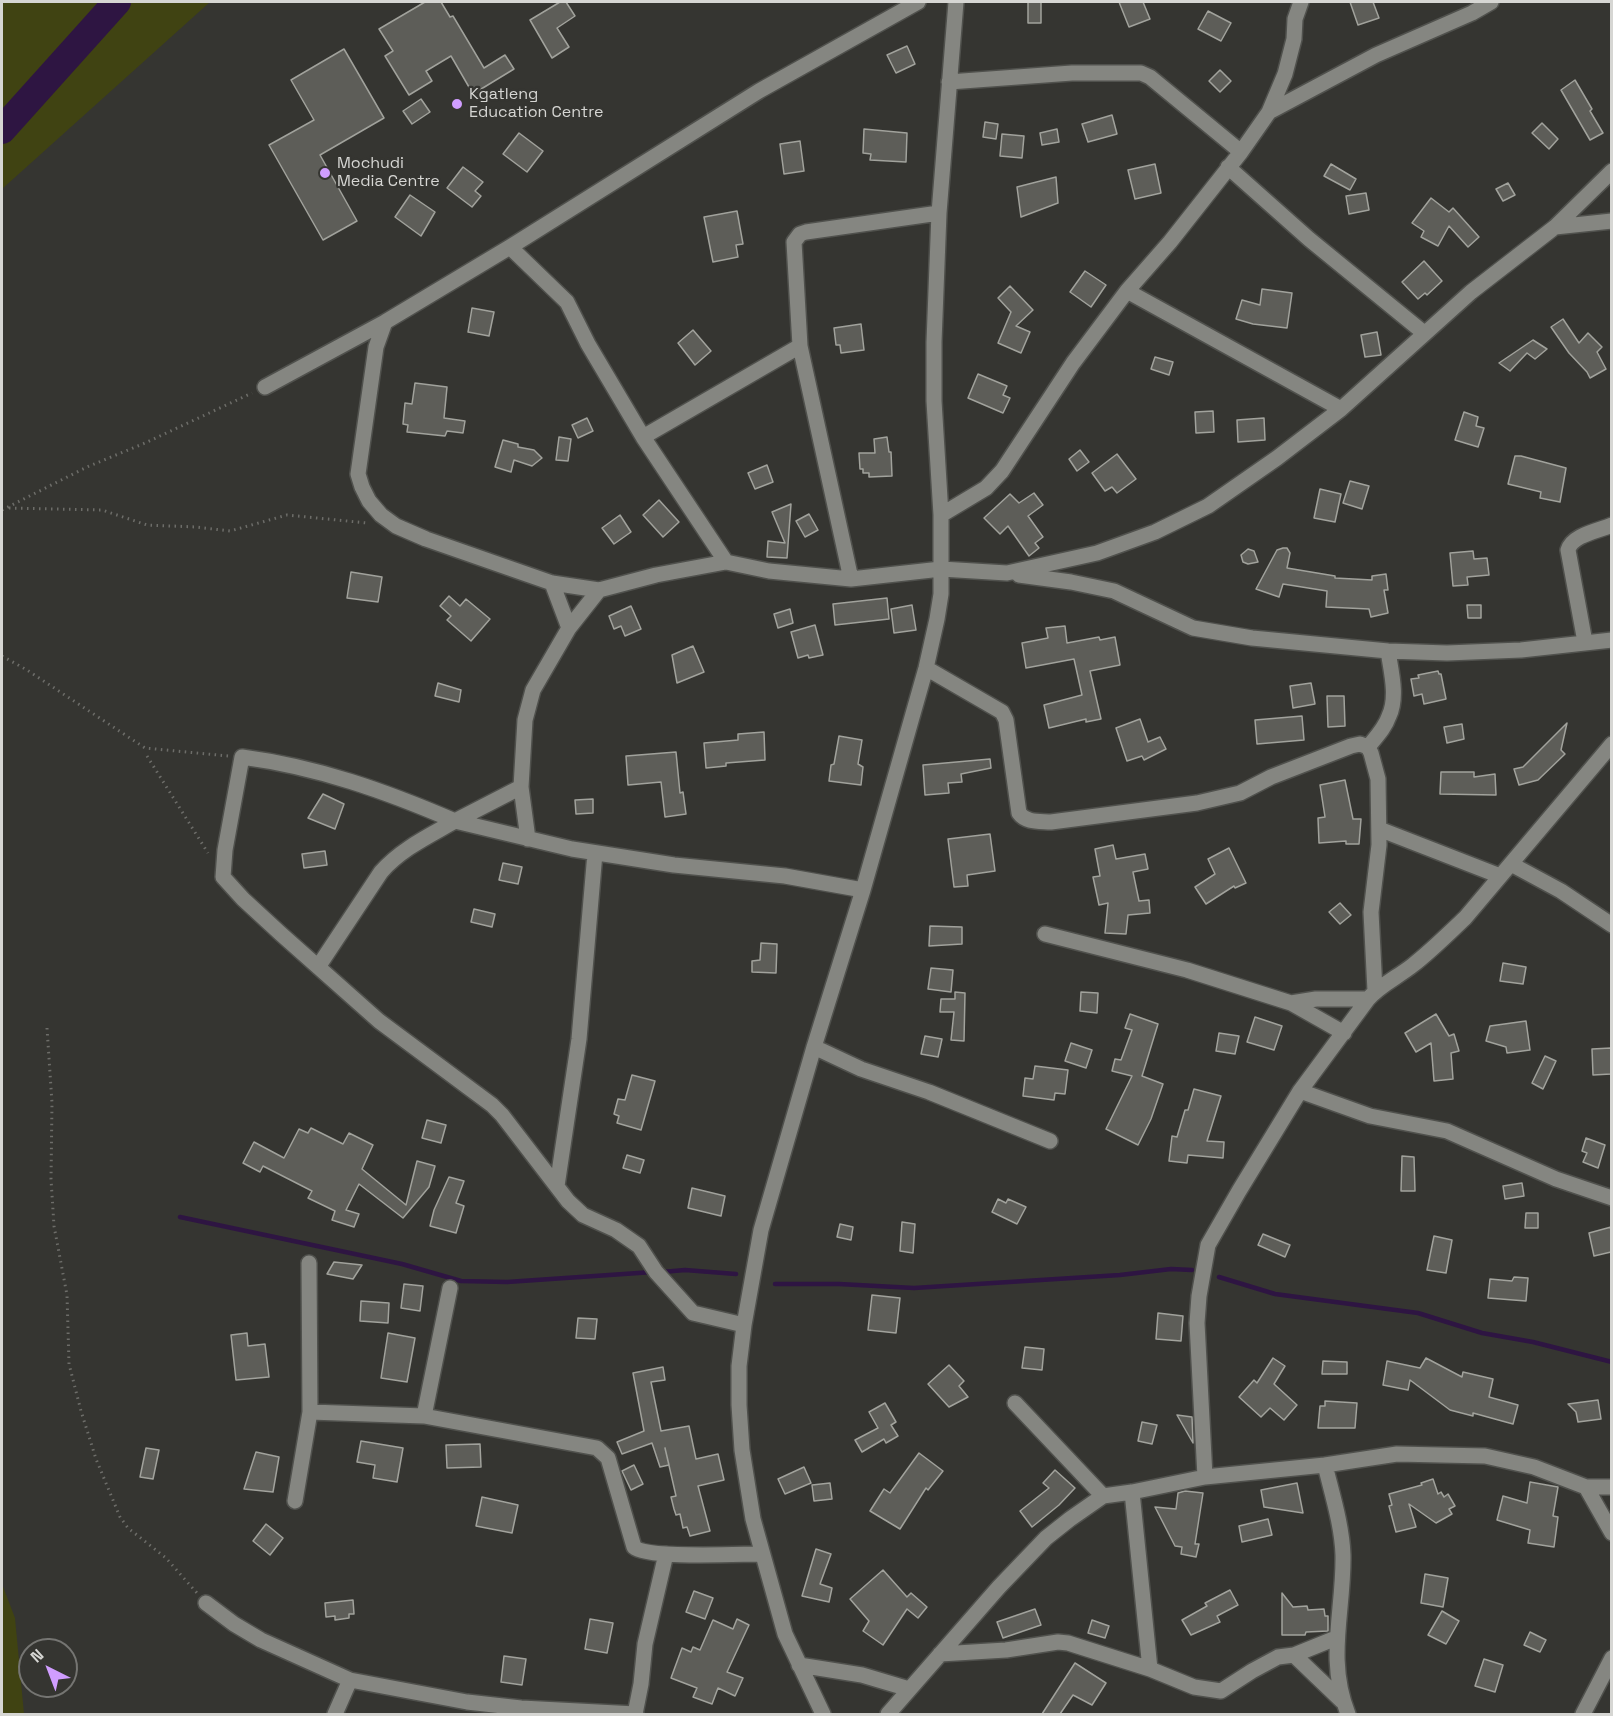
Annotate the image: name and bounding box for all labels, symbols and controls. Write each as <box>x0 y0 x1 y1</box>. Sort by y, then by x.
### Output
place label: Kgatleng Education Centre <box>469 85 603 123</box>
marker: Kgatleng Education Centre <box>450 97 464 111</box>
place label: Mochudi Media Centre <box>337 154 440 192</box>
marker: Mochudi Media Centre <box>318 166 332 180</box>
north arrow <box>18 1638 78 1698</box>
text: N <box>26 1644 48 1667</box>

